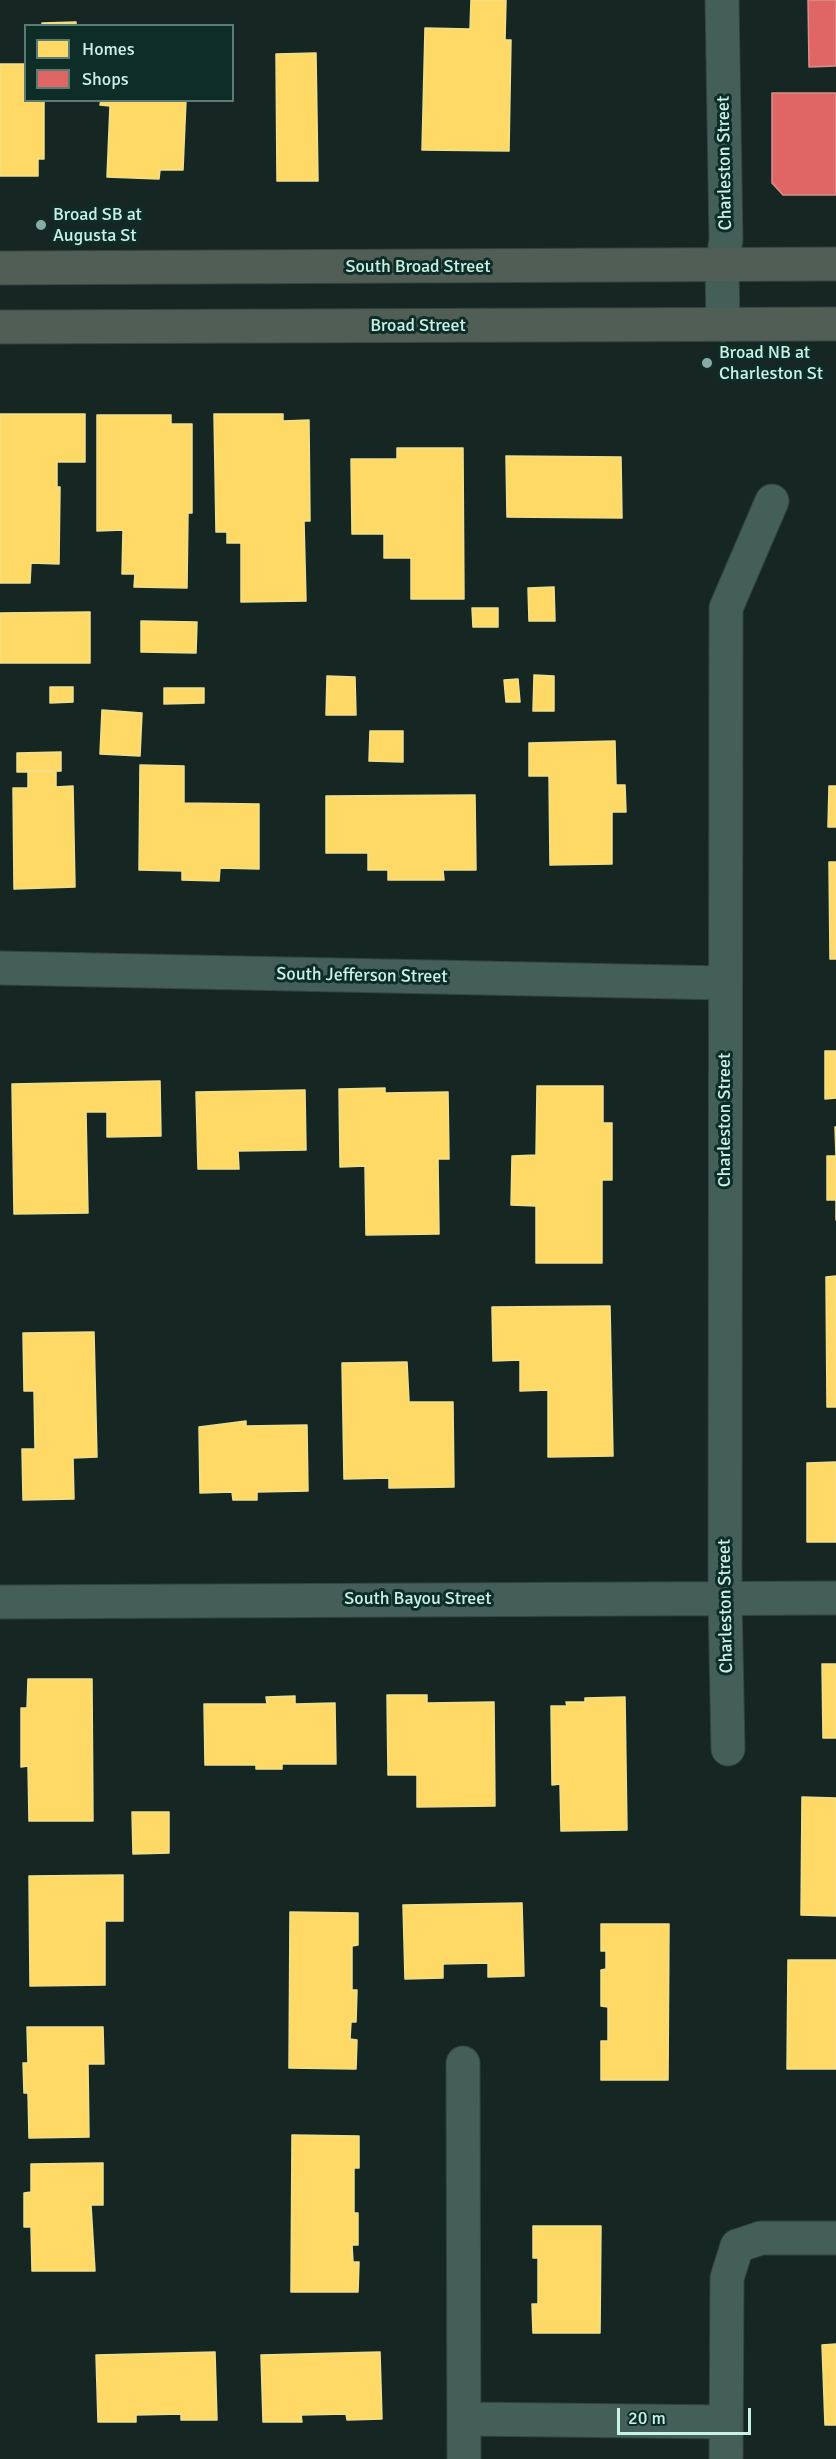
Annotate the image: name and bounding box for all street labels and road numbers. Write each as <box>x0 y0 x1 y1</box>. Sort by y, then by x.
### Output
street label: Charleston Street <box>713 96 737 230</box>
street label: South Broad Street <box>346 256 490 278</box>
street label: Broad Street <box>370 315 466 337</box>
street label: South Jefferson Street <box>276 964 448 988</box>
street label: Charleston Street <box>714 1053 736 1187</box>
street label: Charleston Street <box>714 1539 738 1673</box>
street label: South Bayou Street <box>344 1588 492 1610</box>

